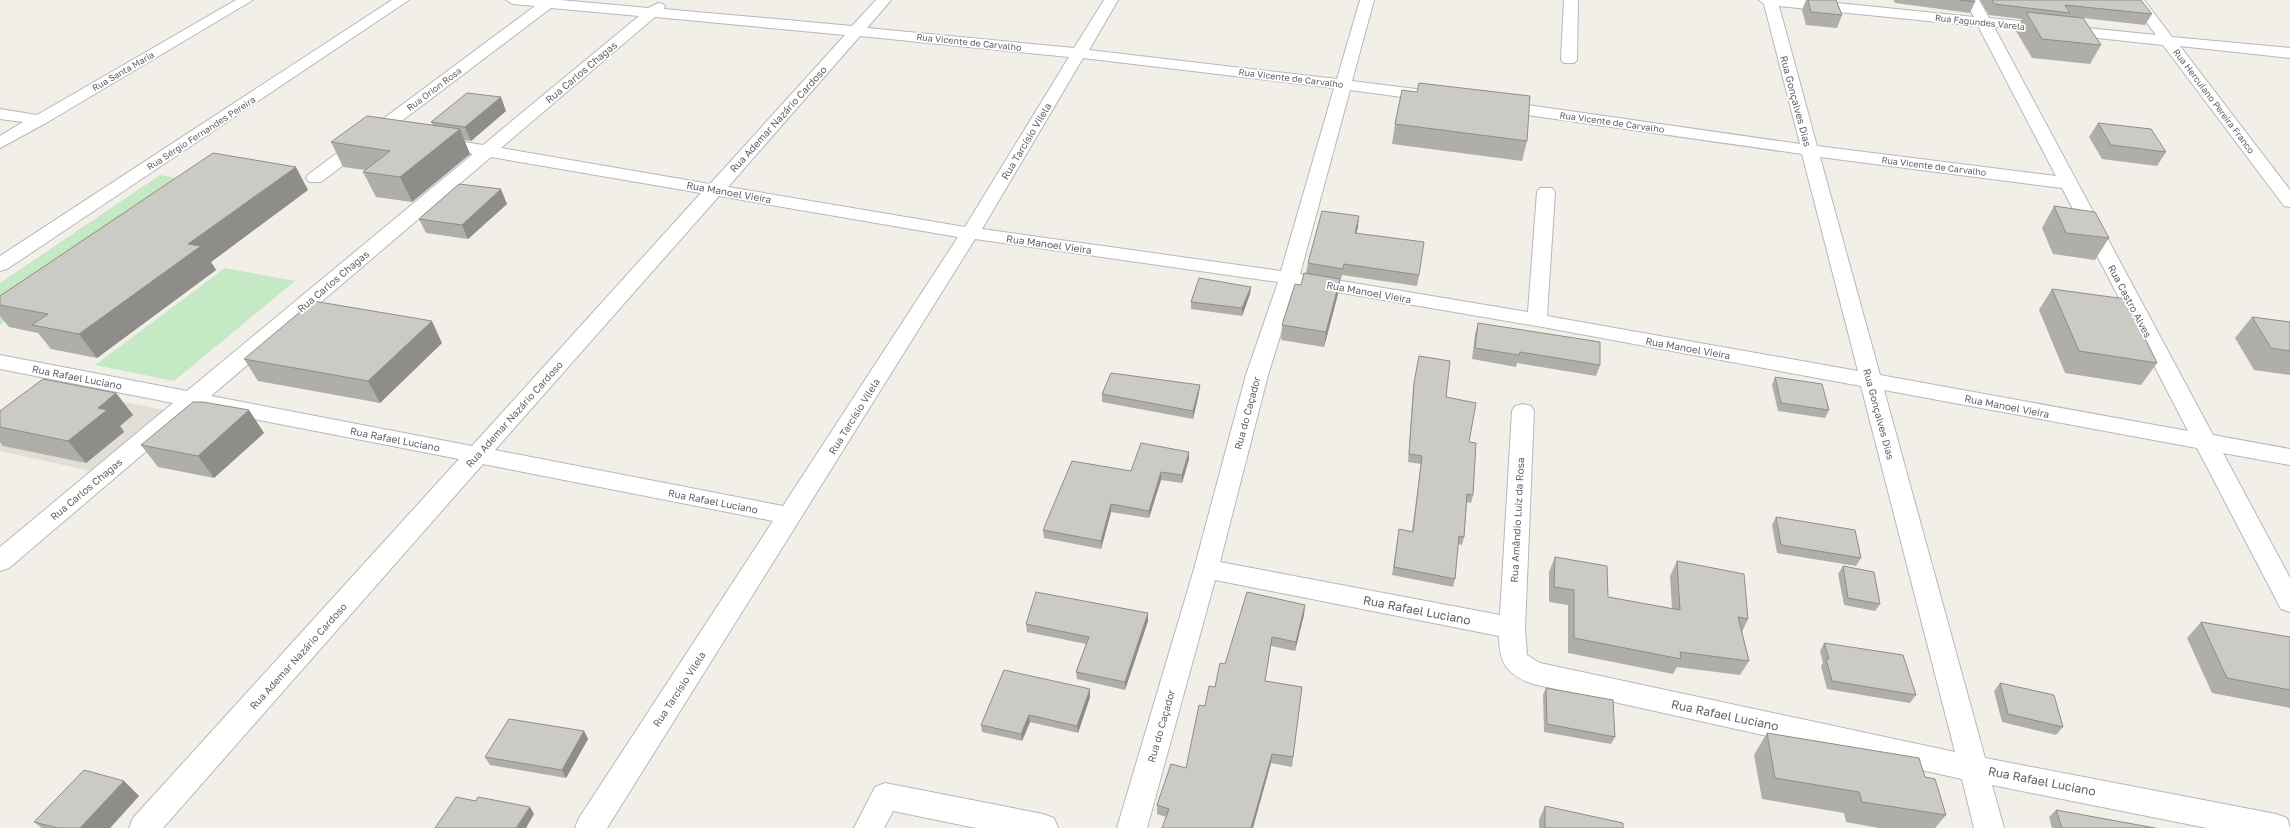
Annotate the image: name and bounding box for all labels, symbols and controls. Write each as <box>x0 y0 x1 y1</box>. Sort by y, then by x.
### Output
street label: Rua Fagundes Varela <box>1934 12 2026 32</box>
street label: Rua Vicente de Carvalho <box>916 31 1022 53</box>
street label: Rua Carlos Chagas <box>543 39 619 105</box>
street label: Rua Herculano Pereira Franco <box>2171 46 2257 156</box>
street label: Rua Santa Maria <box>90 49 156 93</box>
street label: Rua Gonçalves Dias <box>1778 54 1814 148</box>
street label: Rua Ademar Nazário Cardoso <box>727 63 829 175</box>
street label: Rua Orion Rosa <box>404 65 464 113</box>
street label: Rua Vicente de Carvalho <box>1238 66 1344 90</box>
street label: Rua Sérgio Fernandes Pereira <box>145 94 257 172</box>
street label: Rua Tarcísio Vilela <box>998 100 1054 182</box>
street label: Rua Vicente de Carvalho <box>1559 109 1665 135</box>
street label: Rua Vicente de Carvalho <box>1881 154 1987 178</box>
street label: Rua Manoel Vieira <box>686 179 772 205</box>
street label: Rua Manoel Vieira <box>1006 232 1092 256</box>
street label: Rua Carlos Chagas <box>295 248 371 314</box>
street label: Rua Castro Alves <box>2106 262 2154 340</box>
street label: Rua Manoel Vieira <box>1326 279 1412 305</box>
street label: Rua Manoel Vieira <box>1645 335 1731 361</box>
street label: Rua Ademar Nazário Cardoso <box>463 358 565 470</box>
street label: Rua Rafael Luciano <box>31 362 123 392</box>
street label: Rua Gonçalves Dias <box>1861 367 1897 461</box>
street label: Rua do Caçador <box>1231 375 1263 451</box>
street label: Rua Tarcísio Vilela <box>826 376 882 456</box>
street label: Rua Manoel Vieira <box>1964 392 2050 420</box>
street label: Rua Rafael Luciano <box>349 424 441 454</box>
street label: Rua Carlos Chagas <box>48 456 124 522</box>
street label: Rua Amândio Luiz da Rosa <box>1508 457 1526 583</box>
street label: Rua Rafael Luciano <box>667 486 759 516</box>
street label: Rua Rafael Luciano <box>1362 592 1472 628</box>
street label: Rua Ademar Nazário Cardoso <box>247 600 349 712</box>
street label: Rua Tarcísio Vilela <box>650 649 708 729</box>
street label: Rua do Caçador <box>1145 688 1177 764</box>
street label: Rua Rafael Luciano <box>1670 696 1780 734</box>
street label: Rua Rafael Luciano <box>1987 763 2097 799</box>

